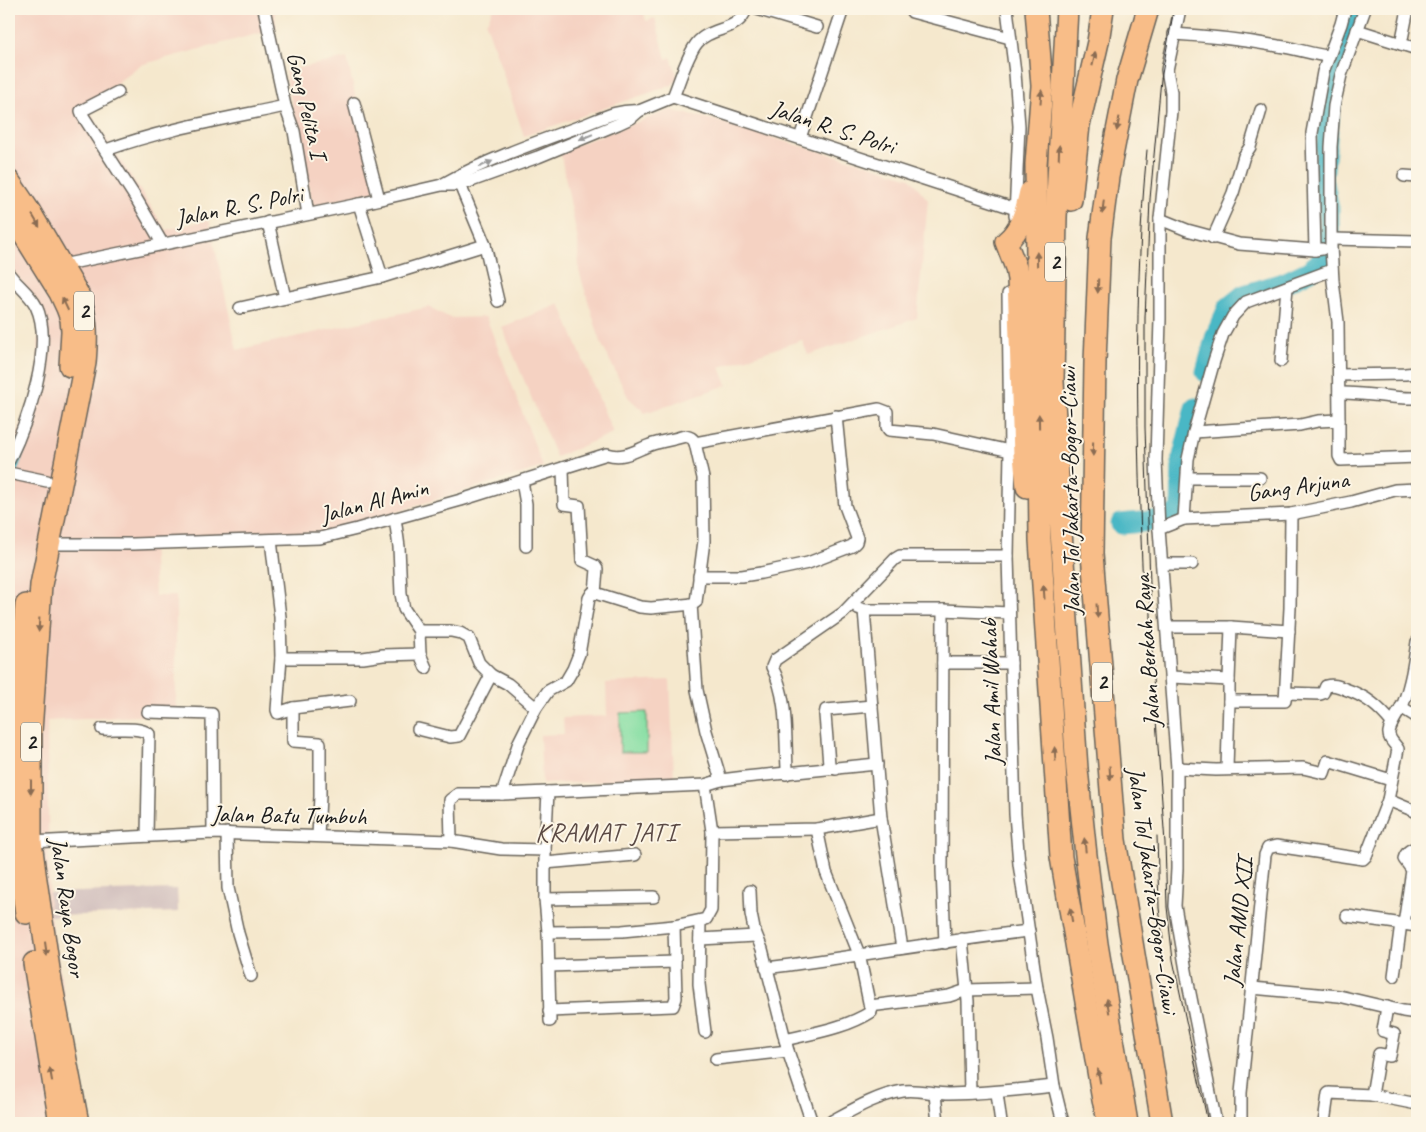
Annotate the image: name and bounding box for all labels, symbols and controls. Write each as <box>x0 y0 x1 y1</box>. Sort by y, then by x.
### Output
street label: Gang Pelita I <box>280 49 335 166</box>
one-way arrow <box>1090 51 1098 66</box>
one-way arrow <box>1038 88 1046 104</box>
street label: Jalan R. S. Polri <box>766 93 901 162</box>
one-way arrow <box>1114 116 1122 132</box>
one-way arrow <box>579 134 593 142</box>
one-way arrow <box>1055 144 1063 160</box>
one-way arrow <box>479 159 493 167</box>
street label: Jalan R. S. Polri <box>172 179 307 233</box>
one-way arrow <box>1099 200 1107 216</box>
one-way arrow <box>31 215 40 228</box>
road number: 2 <box>1045 242 1065 282</box>
one-way arrow <box>1033 251 1041 267</box>
one-way arrow <box>1094 279 1102 295</box>
road number: 2 <box>74 292 94 331</box>
one-way arrow <box>61 297 69 311</box>
street label: Jalan Tol Jakarta–Bogor–Ciawi <box>1053 363 1087 616</box>
one-way arrow <box>1035 413 1043 429</box>
one-way arrow <box>1089 441 1097 457</box>
street label: Gang Arjuna <box>1245 464 1352 508</box>
street label: Jalan Al Amin <box>316 472 431 530</box>
street label: Jalan Berkah Raya <box>1127 572 1167 729</box>
one-way arrow <box>1039 584 1047 600</box>
one-way arrow <box>1093 603 1101 619</box>
one-way arrow <box>34 617 42 633</box>
street label: Jalan Amil Wahab <box>973 617 1009 767</box>
road number: 2 <box>1092 662 1112 702</box>
road number: 2 <box>21 722 41 762</box>
one-way arrow <box>1050 746 1058 762</box>
street label: Jalan Tol Jakarta–Bogor–Ciawi <box>1121 764 1186 1018</box>
one-way arrow <box>1106 765 1114 781</box>
one-way arrow <box>27 779 35 795</box>
street label: Jalan Batu Tumbuh <box>210 799 368 831</box>
district label: KRAMAT JATI <box>535 816 681 849</box>
street label: Jalan Raya Bogor <box>43 834 93 981</box>
one-way arrow <box>1081 837 1089 853</box>
street label: Jalan AMD XII <box>1216 852 1260 989</box>
one-way arrow <box>1067 907 1075 923</box>
one-way arrow <box>42 941 50 957</box>
one-way arrow <box>1103 998 1111 1014</box>
one-way arrow <box>47 1067 55 1083</box>
one-way arrow <box>1094 1067 1102 1083</box>

